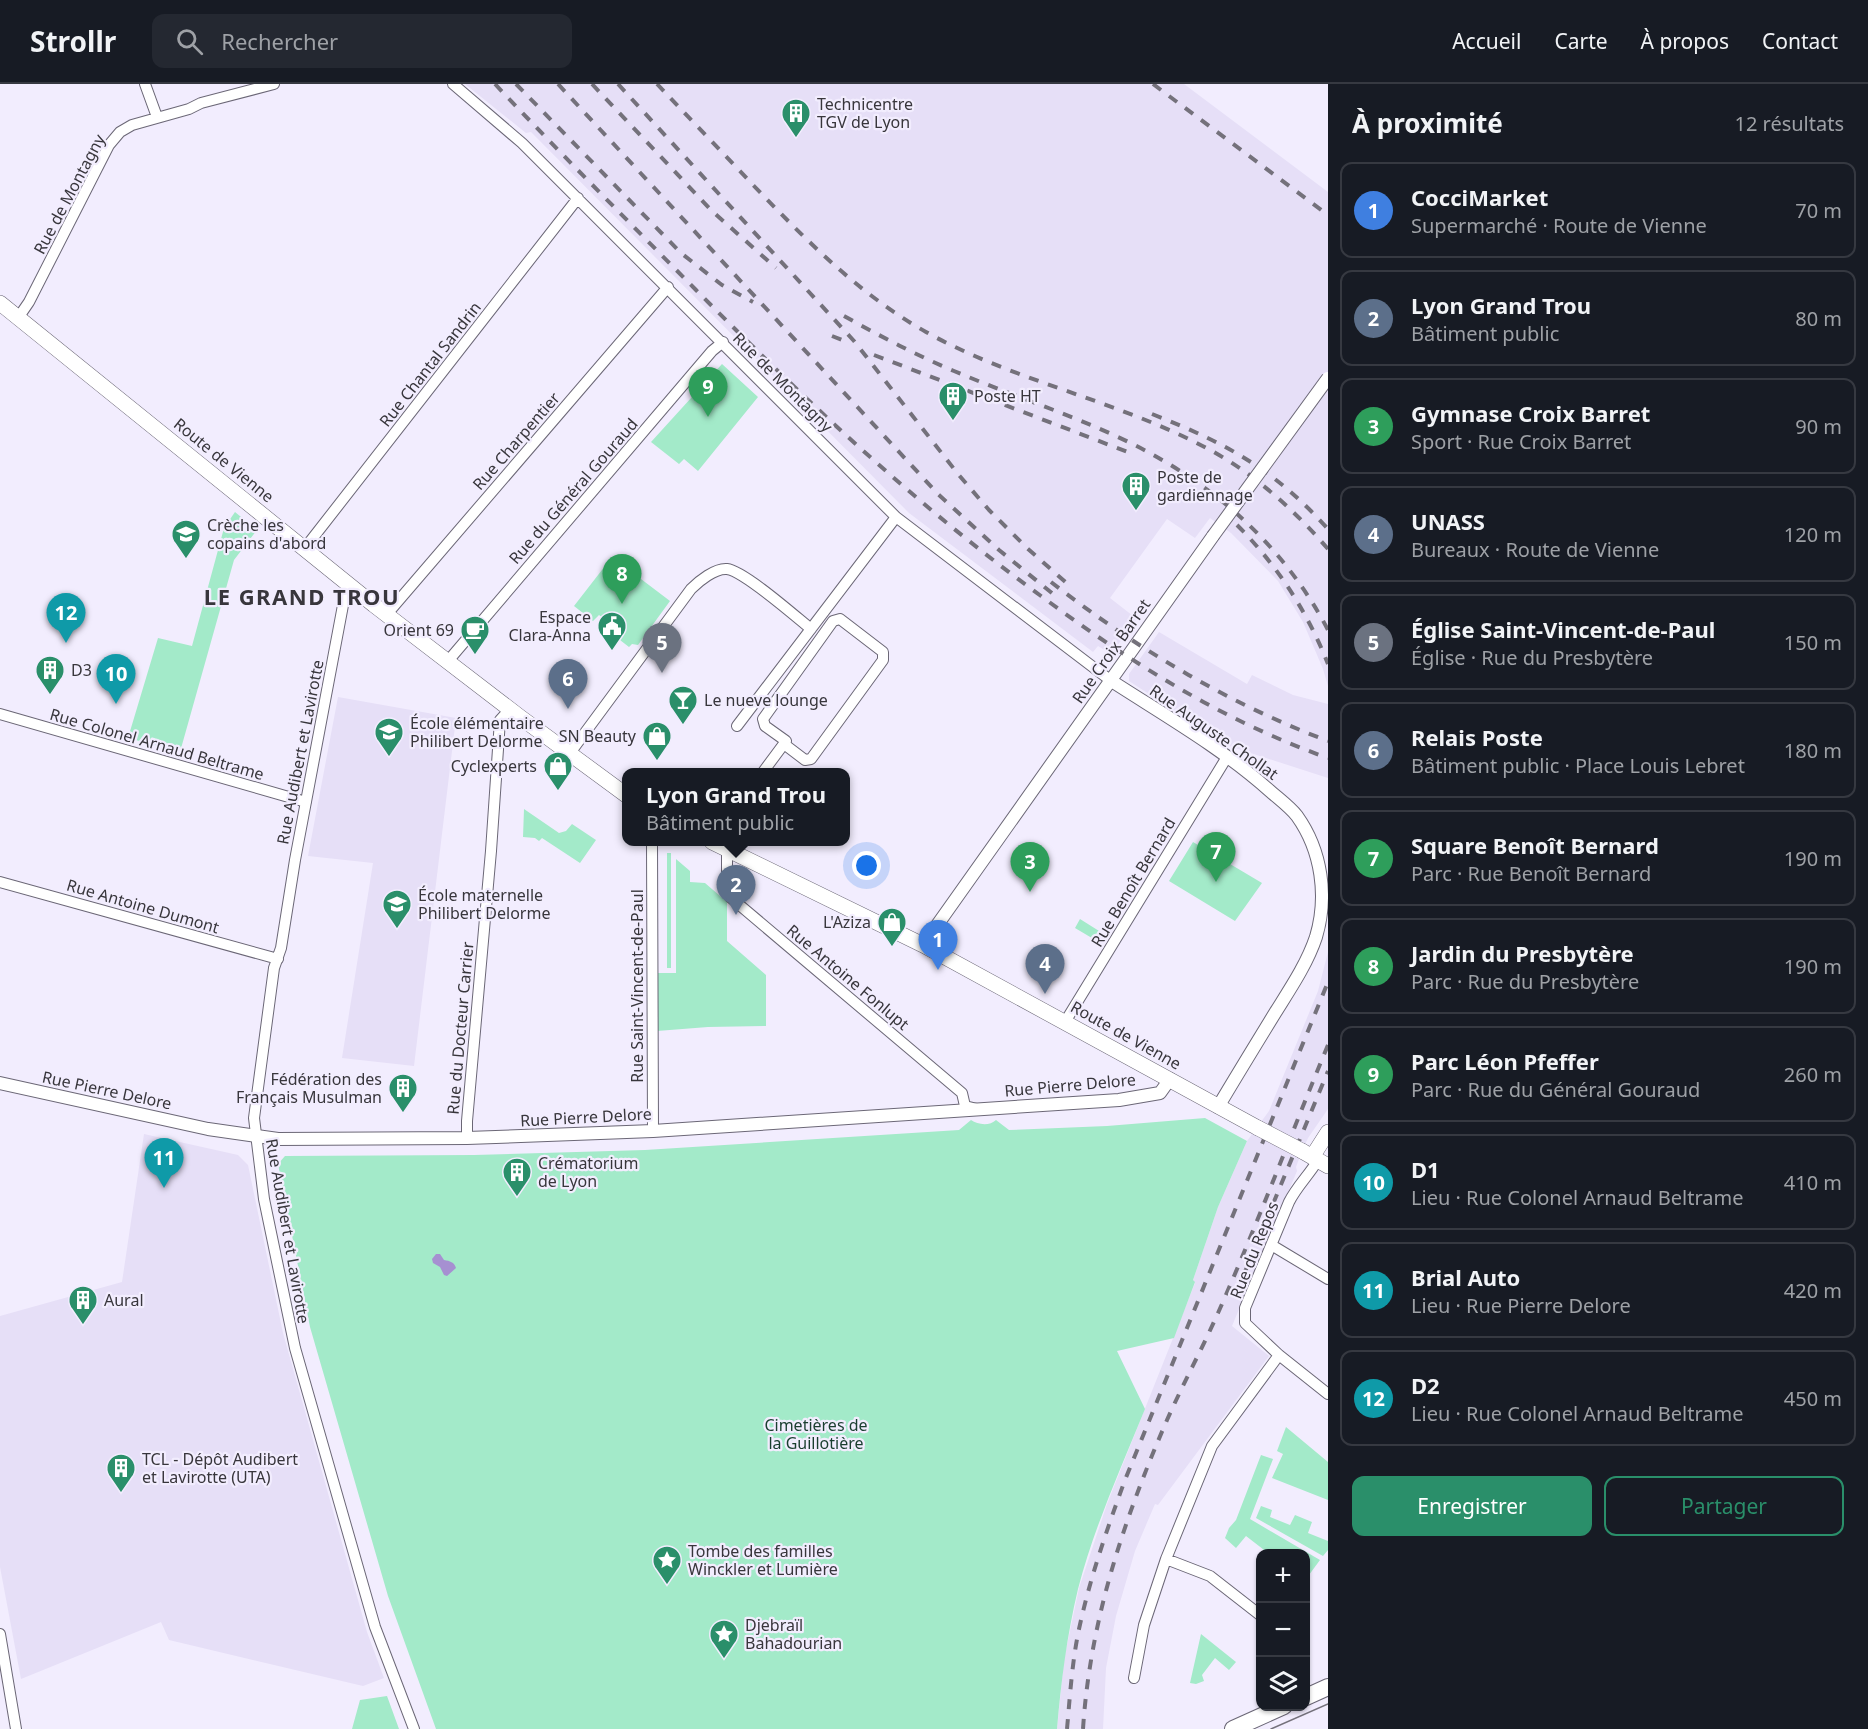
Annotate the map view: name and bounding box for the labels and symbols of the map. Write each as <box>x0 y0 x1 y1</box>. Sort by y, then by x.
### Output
place label: Technicentre TGV de Lyon <box>817 93 913 133</box>
building icon: Technicentre TGV de Lyon <box>780 97 812 139</box>
street label: Rue de Montagny <box>28 129 110 258</box>
street label: Rue Chantal Sandrin <box>374 297 486 431</box>
street label: Rue de Montagny <box>728 327 838 437</box>
pin: 9 <box>688 368 728 417</box>
building icon: Poste HT <box>937 380 969 422</box>
place label: Poste HT <box>974 385 1041 407</box>
street label: Rue Charpentier <box>467 387 565 495</box>
street label: Route de Vienne <box>169 413 279 507</box>
street label: Rue du Général Gouraud <box>504 413 642 569</box>
place label: Poste de gardiennage <box>1157 466 1253 506</box>
building icon: Poste de gardiennage <box>1120 470 1152 512</box>
place label: Crèche les copains d'abord <box>207 514 326 554</box>
school or university icon: Crèche les copains d'abord <box>170 518 202 560</box>
pin: 8 <box>602 554 642 604</box>
district label: LE GRAND TROU <box>204 581 400 611</box>
pin: 12 <box>46 594 86 643</box>
street label: Rue Croix Barret <box>1067 594 1155 708</box>
place label: Espace Clara-Anna <box>508 606 591 646</box>
public building icon: Espace Clara-Anna <box>596 610 628 652</box>
cafe icon: Orient 69 <box>459 614 491 656</box>
place label: Orient 69 <box>384 619 454 641</box>
pin: 5 <box>642 624 682 673</box>
building icon: D3 <box>34 654 66 696</box>
pin: 10 <box>96 654 136 704</box>
street label: Rue Audibert et Lavirotte <box>271 658 329 846</box>
place label: D3 <box>71 659 92 681</box>
pin: 6 <box>548 660 588 709</box>
street label: Rue Auguste Chollat <box>1145 679 1283 785</box>
bar icon: Le nueve lounge <box>667 684 699 726</box>
place label: Le nueve lounge <box>704 689 828 711</box>
street label: Rue Colonel Arnaud Beltrame <box>47 703 267 785</box>
place label: École élémentaire Philibert Delorme <box>410 712 544 752</box>
school or university icon: École élémentaire Philibert Delorme <box>373 716 405 758</box>
shop icon: SN Beauty <box>641 720 673 762</box>
place label: SN Beauty <box>559 725 637 747</box>
shop icon: Cyclexperts <box>542 750 574 792</box>
place label: Cyclexperts <box>451 755 537 777</box>
street label: Rue Benoît Bernard <box>1086 813 1180 951</box>
pin: 7 <box>1196 832 1236 882</box>
pin: 3 <box>1010 842 1050 892</box>
your location <box>852 851 881 880</box>
pin: 2 <box>716 866 756 915</box>
street label: Rue Antoine Dumont <box>64 874 222 938</box>
place label: École maternelle Philibert Delorme <box>418 884 550 924</box>
school or university icon: École maternelle Philibert Delorme <box>381 888 413 930</box>
street label: Rue Saint-Vincent-de-Paul <box>626 889 648 1083</box>
shop icon: L'Aziza <box>876 906 908 948</box>
place label: L'Aziza <box>823 911 871 933</box>
street label: Rue Antoine Fonlupt <box>782 919 914 1035</box>
pin: 1 <box>918 920 958 970</box>
street label: Rue du Docteur Carrier <box>441 940 479 1115</box>
pin: 4 <box>1026 944 1064 994</box>
street label: Route de Vienne <box>1067 996 1185 1074</box>
street label: Rue Pierre Delore <box>40 1066 174 1114</box>
place label: Fédération des Français Musulman <box>236 1068 382 1108</box>
street label: Rue Pierre Delore <box>1003 1068 1137 1102</box>
building icon: Fédération des Français Musulman <box>387 1072 419 1114</box>
street label: Rue Pierre Delore <box>520 1103 652 1131</box>
street label: Rue Audibert et Lavirotte <box>261 1137 315 1325</box>
pin: 11 <box>144 1138 184 1188</box>
place label: Crématorium de Lyon <box>538 1152 638 1192</box>
building icon: Crématorium de Lyon <box>501 1156 533 1198</box>
street label: Rue du Repos <box>1224 1198 1284 1302</box>
building icon: Aural <box>67 1284 99 1326</box>
place label: Aural <box>104 1289 144 1311</box>
park label: Cimetières de la Guillotière <box>764 1414 868 1454</box>
place label: TCL - Dépôt Audibert et Lavirotte (UTA) <box>142 1448 298 1488</box>
building icon: TCL - Dépôt Audibert et Lavirotte (UTA) <box>105 1452 137 1494</box>
place label: Tombe des familles Winckler et Lumière <box>688 1540 838 1580</box>
place icon: Tombe des familles Winckler et Lumière <box>651 1544 683 1586</box>
place label: Djebraïl Bahadourian <box>745 1614 842 1654</box>
place icon: Djebraïl Bahadourian <box>708 1618 740 1660</box>

